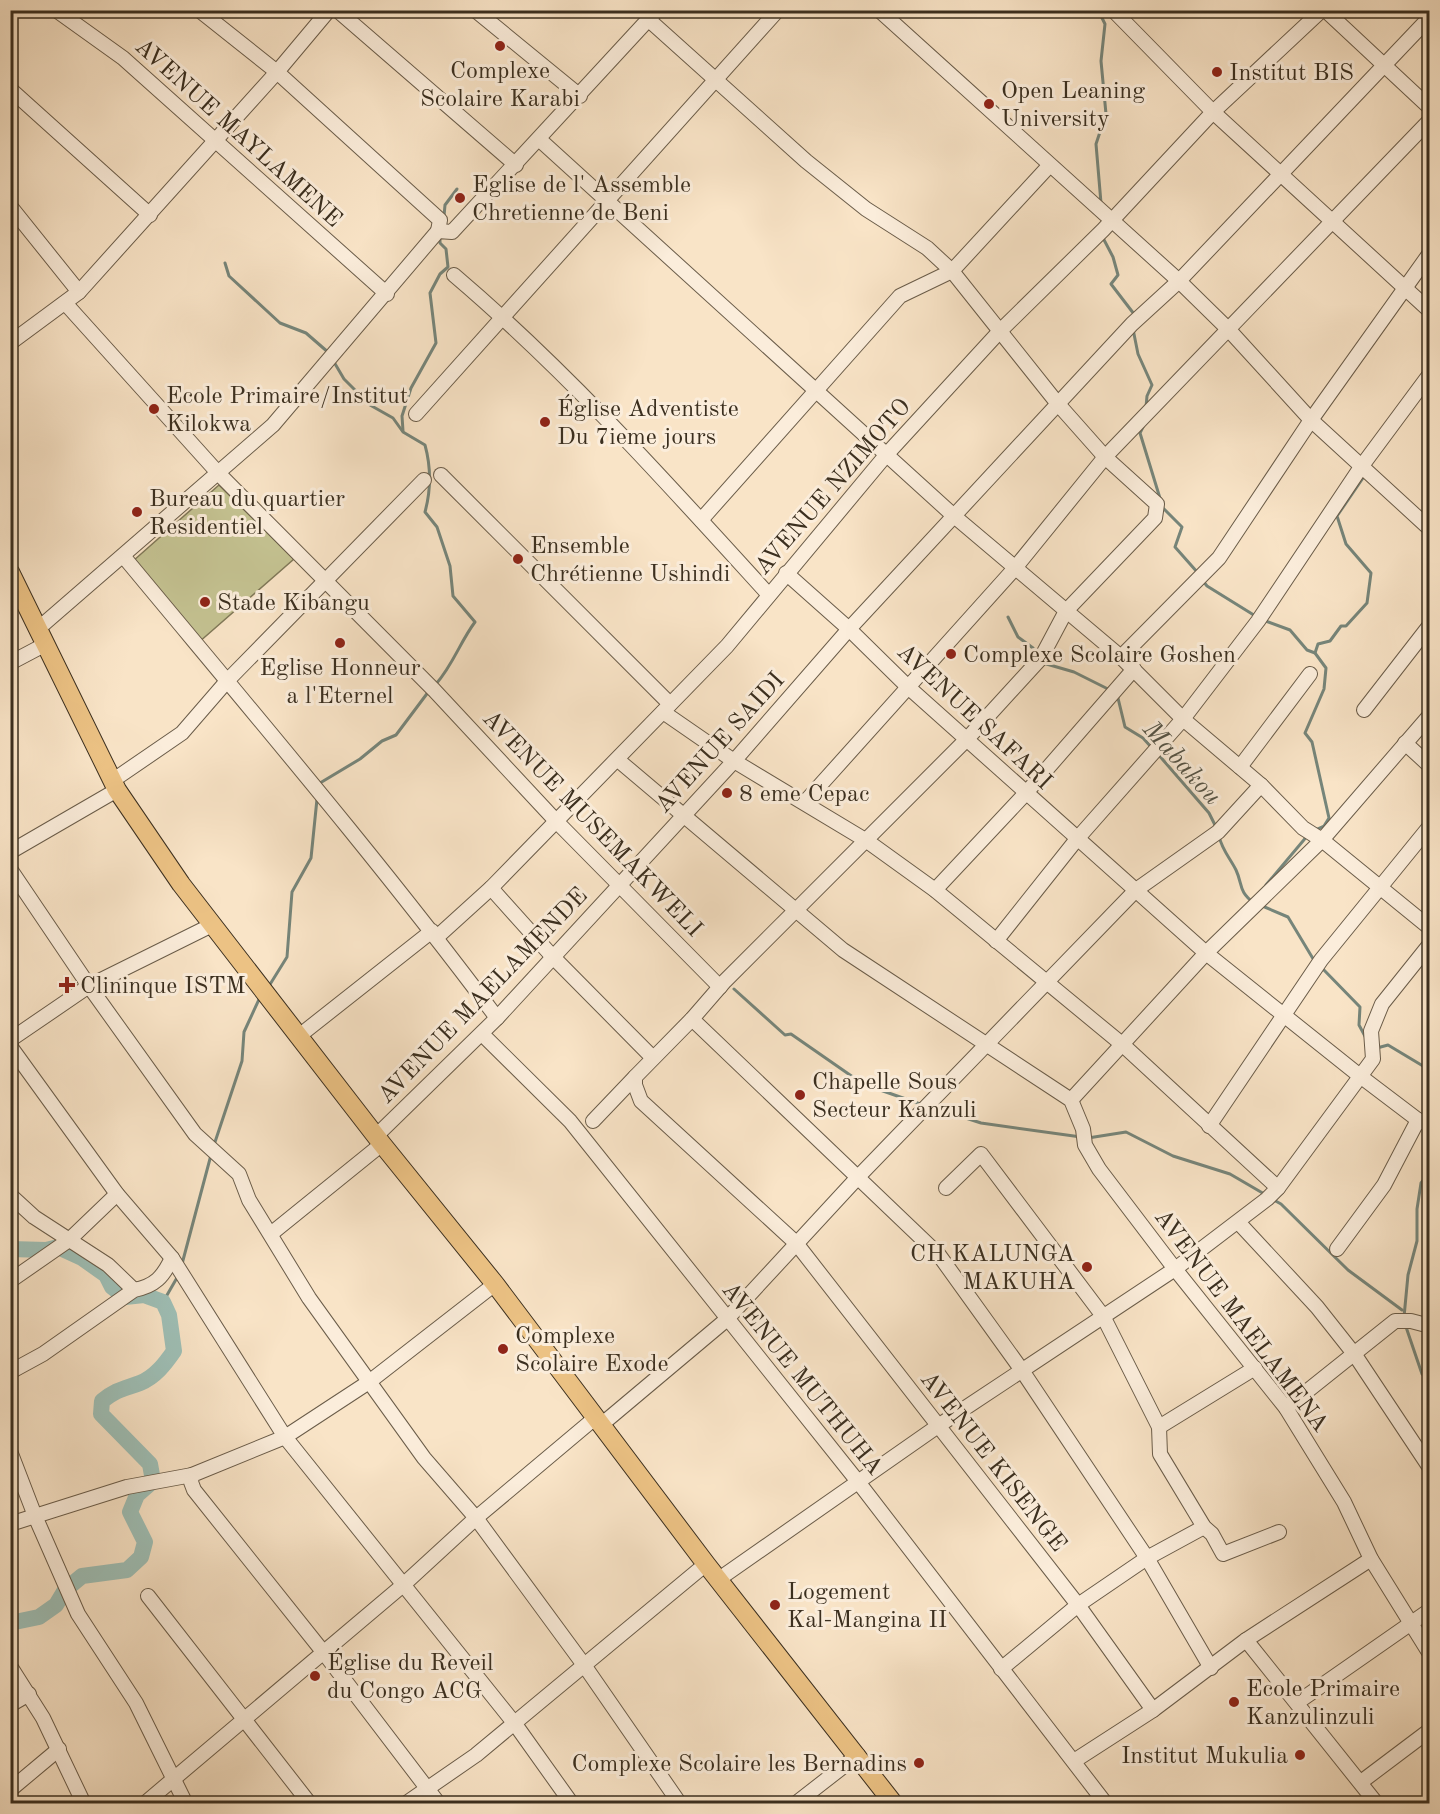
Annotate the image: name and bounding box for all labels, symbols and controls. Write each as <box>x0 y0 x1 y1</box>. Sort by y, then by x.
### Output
street label: AVENUE MAYLAMENE <box>130 35 346 232</box>
marker: Complexe Scolaire Karabi <box>493 39 507 53</box>
place label: Complexe Scolaire Karabi <box>420 60 580 112</box>
place label: Institut BIS <box>1229 62 1354 86</box>
marker: Institut BIS <box>1210 65 1224 79</box>
place label: Open Leaning University <box>1001 80 1145 132</box>
marker: Open Leaning University <box>982 97 996 111</box>
place label: Eglise de l' Assemble Chretienne de Beni <box>472 174 691 226</box>
marker: Eglise de l' Assemble Chretienne de Beni <box>453 191 467 205</box>
place label: Ecole Primaire/Institut Kilokwa <box>166 385 408 437</box>
place label: Église Adventiste Du 7ieme jours <box>557 394 739 450</box>
street label: AVENUE NZIMOTO <box>751 395 916 580</box>
marker: Ecole Primaire/Institut Kilokwa <box>147 402 161 416</box>
marker: Église Adventiste Du 7ieme jours <box>538 415 552 429</box>
place label: Bureau du quartier Residentiel <box>149 488 345 540</box>
marker: Bureau du quartier Residentiel <box>130 505 144 519</box>
place label: Ensemble Chrétienne Ushindi <box>530 535 730 587</box>
marker: Ensemble Chrétienne Ushindi <box>511 552 525 566</box>
place label: Stade Kibangu <box>217 592 370 616</box>
marker: Stade Kibangu <box>198 595 212 609</box>
marker: Eglise Honneur a l'Eternel <box>333 636 347 650</box>
street label: AVENUE SAFARI <box>892 640 1056 795</box>
place label: Complexe Scolaire Goshen <box>963 644 1236 668</box>
marker: Complexe Scolaire Goshen <box>944 647 958 661</box>
place label: Eglise Honneur a l'Eternel <box>259 657 421 709</box>
street label: AVENUE SAIDI <box>651 668 790 818</box>
street label: AVENUE MUSEMAKWELI <box>477 707 706 942</box>
water label: Mabakou <box>1137 716 1226 810</box>
place label: 8 eme Cepac <box>739 783 869 807</box>
marker: 8 eme Cepac <box>720 786 734 800</box>
street label: AVENUE MAELAMENDE <box>374 884 593 1109</box>
place label: Clininque ISTM <box>80 975 246 999</box>
marker: Clininque ISTM <box>58 976 76 994</box>
place label: Chapelle Sous Secteur Kanzuli <box>812 1071 977 1123</box>
marker: Chapelle Sous Secteur Kanzuli <box>793 1088 807 1102</box>
street label: AVENUE MAELAMENA <box>1149 1205 1332 1437</box>
place label: CH KALUNGA MAKUHA <box>910 1243 1075 1295</box>
marker: CH KALUNGA MAKUHA <box>1080 1260 1094 1274</box>
street label: AVENUE MUTHUHA <box>716 1278 887 1480</box>
place label: Complexe Scolaire Exode <box>515 1325 669 1377</box>
marker: Complexe Scolaire Exode <box>496 1342 510 1356</box>
street label: AVENUE KISENGE <box>915 1368 1070 1557</box>
place label: Logement Kal-Mangina II <box>787 1581 947 1633</box>
marker: Logement Kal-Mangina II <box>768 1598 782 1612</box>
place label: Église du Reveil du Congo ACG <box>327 1648 494 1704</box>
marker: Église du Reveil du Congo ACG <box>308 1669 322 1683</box>
place label: Ecole Primaire Kanzulinzuli <box>1246 1678 1400 1730</box>
marker: Ecole Primaire Kanzulinzuli <box>1227 1695 1241 1709</box>
place label: Institut Mukulia <box>1121 1745 1288 1769</box>
marker: Institut Mukulia <box>1293 1748 1307 1762</box>
place label: Complexe Scolaire les Bernadins <box>571 1753 907 1777</box>
marker: Complexe Scolaire les Bernadins <box>912 1756 926 1770</box>

